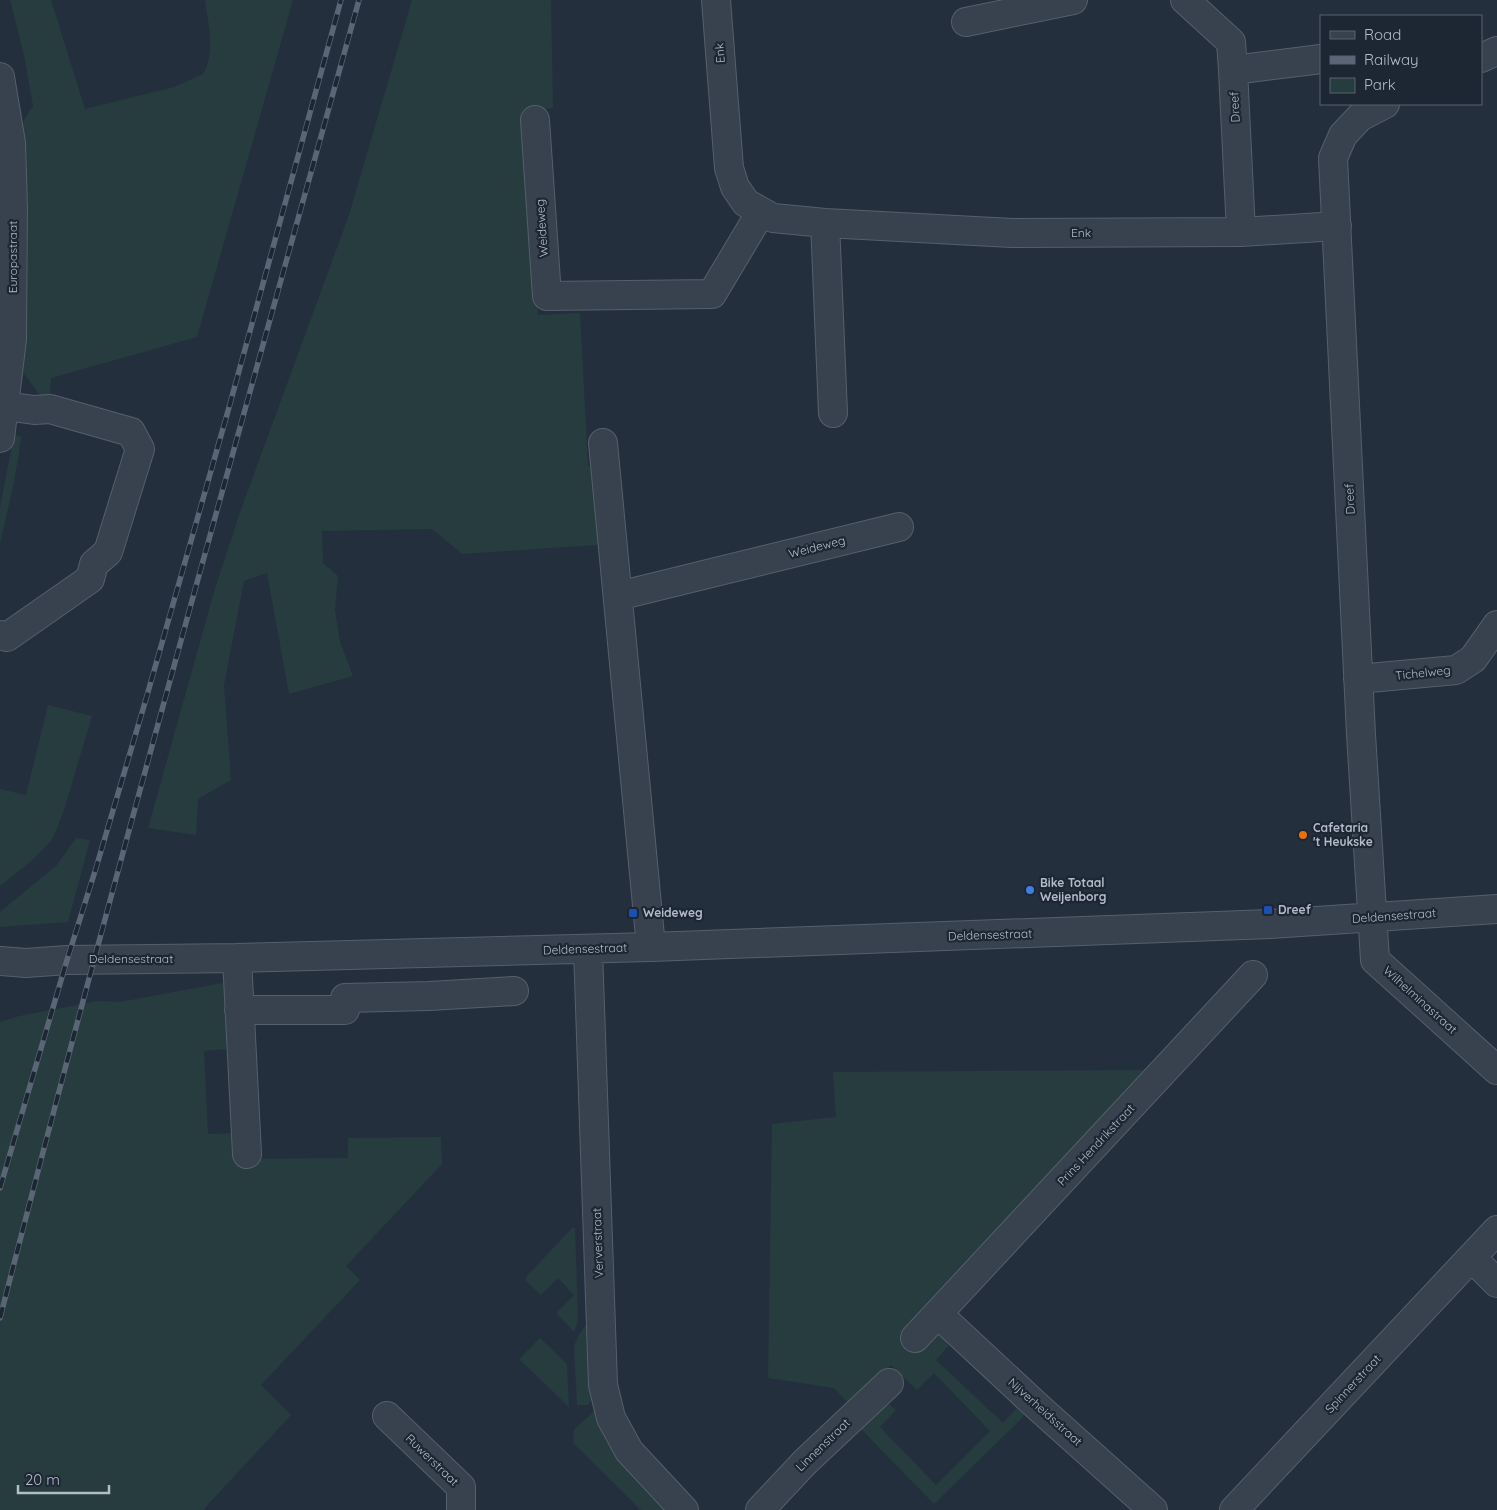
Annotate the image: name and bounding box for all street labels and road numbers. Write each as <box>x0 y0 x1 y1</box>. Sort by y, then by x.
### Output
street label: Enk <box>711 42 728 64</box>
street label: Dreef <box>1226 91 1243 123</box>
street label: Weideweg <box>532 199 551 258</box>
street label: Europastraat <box>5 221 20 293</box>
street label: Enk <box>1071 225 1091 240</box>
street label: Dreef <box>1341 483 1358 515</box>
street label: Weideweg <box>787 532 847 561</box>
street label: Tichelweg <box>1395 662 1451 683</box>
street label: Deldensestraat <box>1351 905 1437 926</box>
street label: Deldensestraat <box>948 926 1032 943</box>
street label: Deldensestraat <box>543 940 627 957</box>
street label: Deldensestraat <box>89 951 173 966</box>
street label: Wilhelminastraat <box>1380 963 1460 1037</box>
street label: Prins Hendrikstraat <box>1054 1101 1137 1189</box>
street label: Ververstraat <box>589 1208 606 1278</box>
street label: Spinnerstraat <box>1322 1351 1384 1416</box>
street label: Nijverheidsstraat <box>1005 1375 1085 1449</box>
street label: Linnenstraat <box>792 1415 853 1474</box>
street label: Ruwerstraat <box>403 1431 462 1489</box>

